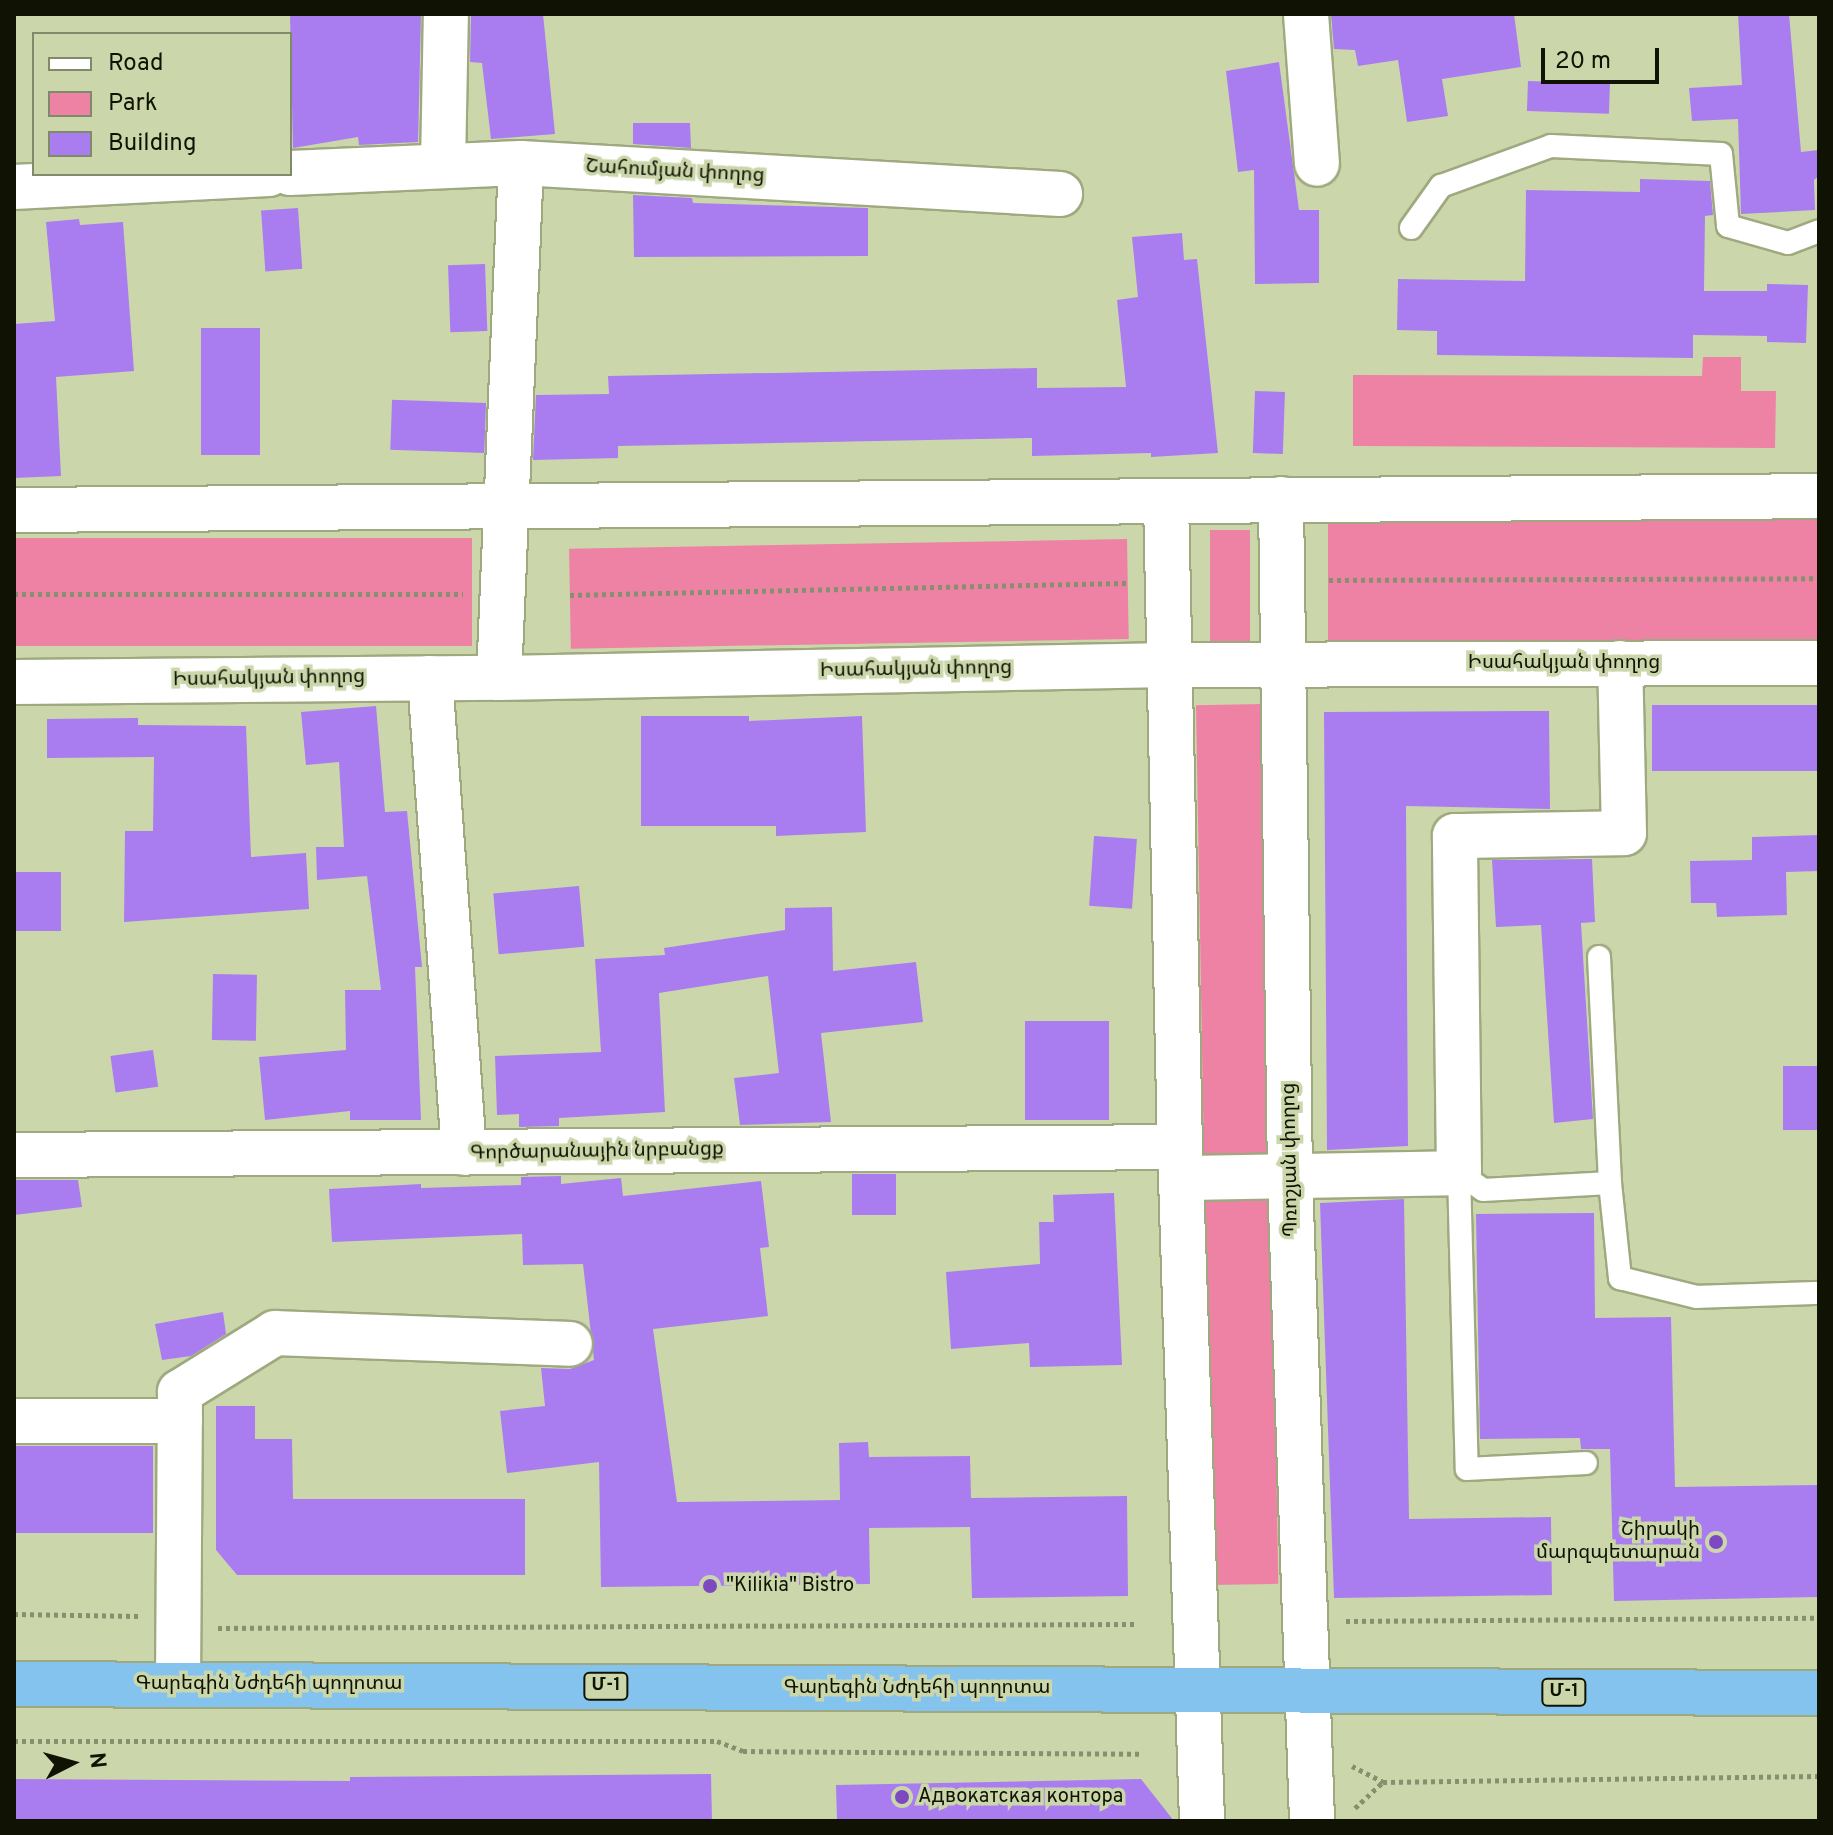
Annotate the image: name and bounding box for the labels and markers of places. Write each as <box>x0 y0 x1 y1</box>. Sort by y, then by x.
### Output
place label: Շիրակի մարզպետարան <box>1536 1518 1700 1565</box>
marker: Շիրակի մարզպետարան <box>1707 1533 1725 1551</box>
place label: "Kilikia" Bistro <box>726 1574 854 1598</box>
marker: "Kilikia" Bistro <box>701 1577 719 1595</box>
place label: Адвокатская контора <box>918 1785 1123 1809</box>
marker: Адвокатская контора <box>893 1788 911 1806</box>

